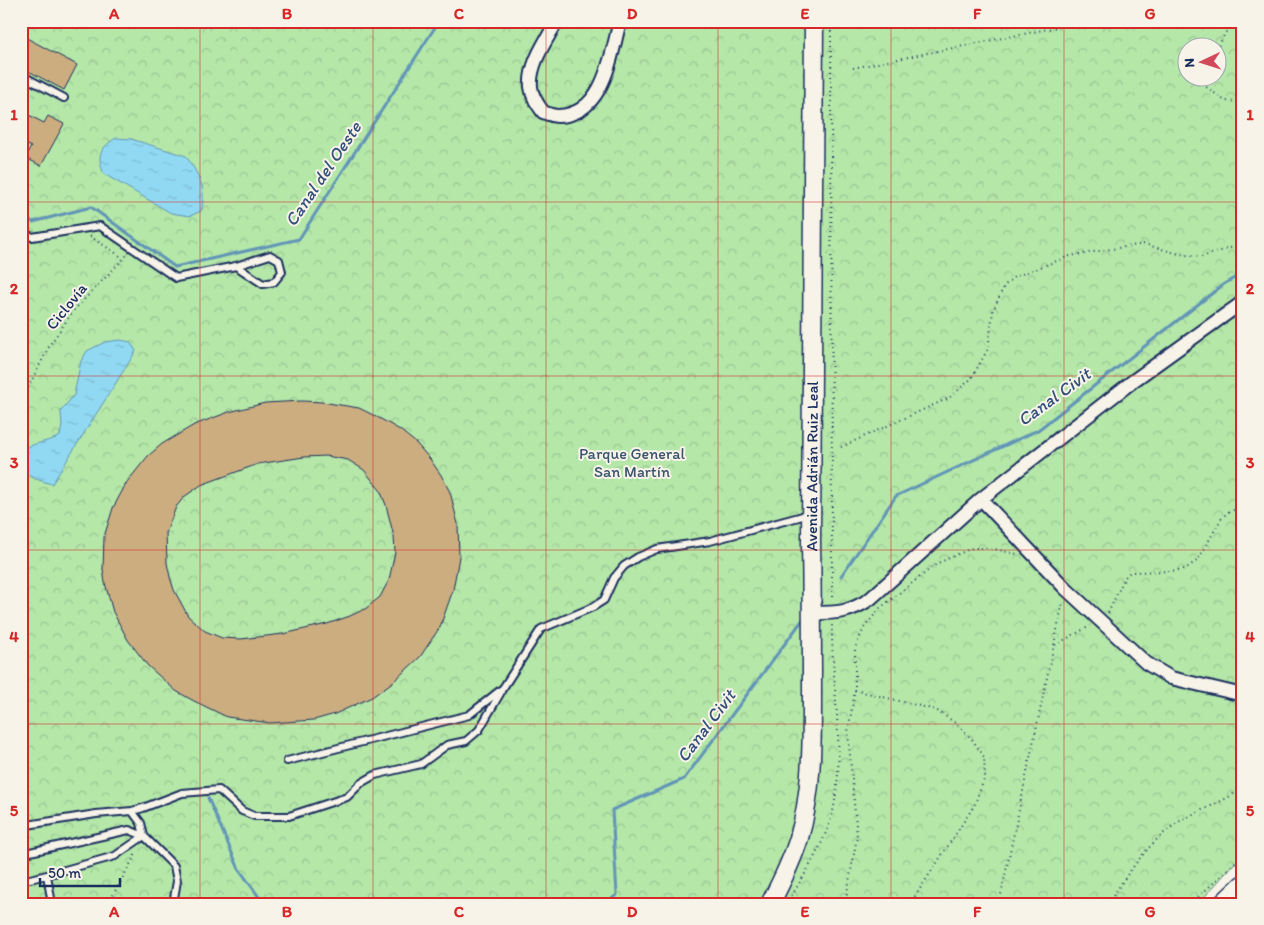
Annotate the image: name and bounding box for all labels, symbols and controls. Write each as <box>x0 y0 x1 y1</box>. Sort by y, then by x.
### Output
text: A <box>108 4 120 23</box>
text: B <box>282 4 293 23</box>
text: C <box>454 4 465 23</box>
text: D <box>627 4 638 23</box>
text: E <box>801 4 810 23</box>
text: F <box>973 4 982 23</box>
text: G <box>1144 4 1156 23</box>
north arrow <box>1176 38 1226 88</box>
text: N <box>1181 58 1198 68</box>
text: 1 <box>10 105 18 124</box>
text: 1 <box>1246 105 1254 124</box>
water label: Canal del Oeste <box>280 116 367 231</box>
text: 2 <box>10 279 19 298</box>
street label: Ciclovía <box>42 279 91 333</box>
text: 2 <box>1246 279 1255 298</box>
water label: Canal Civit <box>1013 362 1097 431</box>
street label: Avenida Adrián Ruiz Leal <box>802 381 822 552</box>
park label: Parque General San Martín <box>579 444 685 481</box>
text: 3 <box>10 453 19 472</box>
text: 3 <box>1246 453 1255 472</box>
text: 4 <box>9 627 19 646</box>
text: 4 <box>1245 627 1255 646</box>
water label: Canal Civit <box>672 684 742 767</box>
text: 5 <box>10 801 19 820</box>
text: 5 <box>1246 801 1255 820</box>
scale bar <box>40 855 120 887</box>
text: 50 m <box>48 864 81 882</box>
text: A <box>108 902 120 921</box>
text: B <box>282 902 293 921</box>
text: C <box>454 902 465 921</box>
text: D <box>627 902 638 921</box>
text: E <box>801 902 810 921</box>
text: F <box>973 902 982 921</box>
text: G <box>1144 902 1156 921</box>

